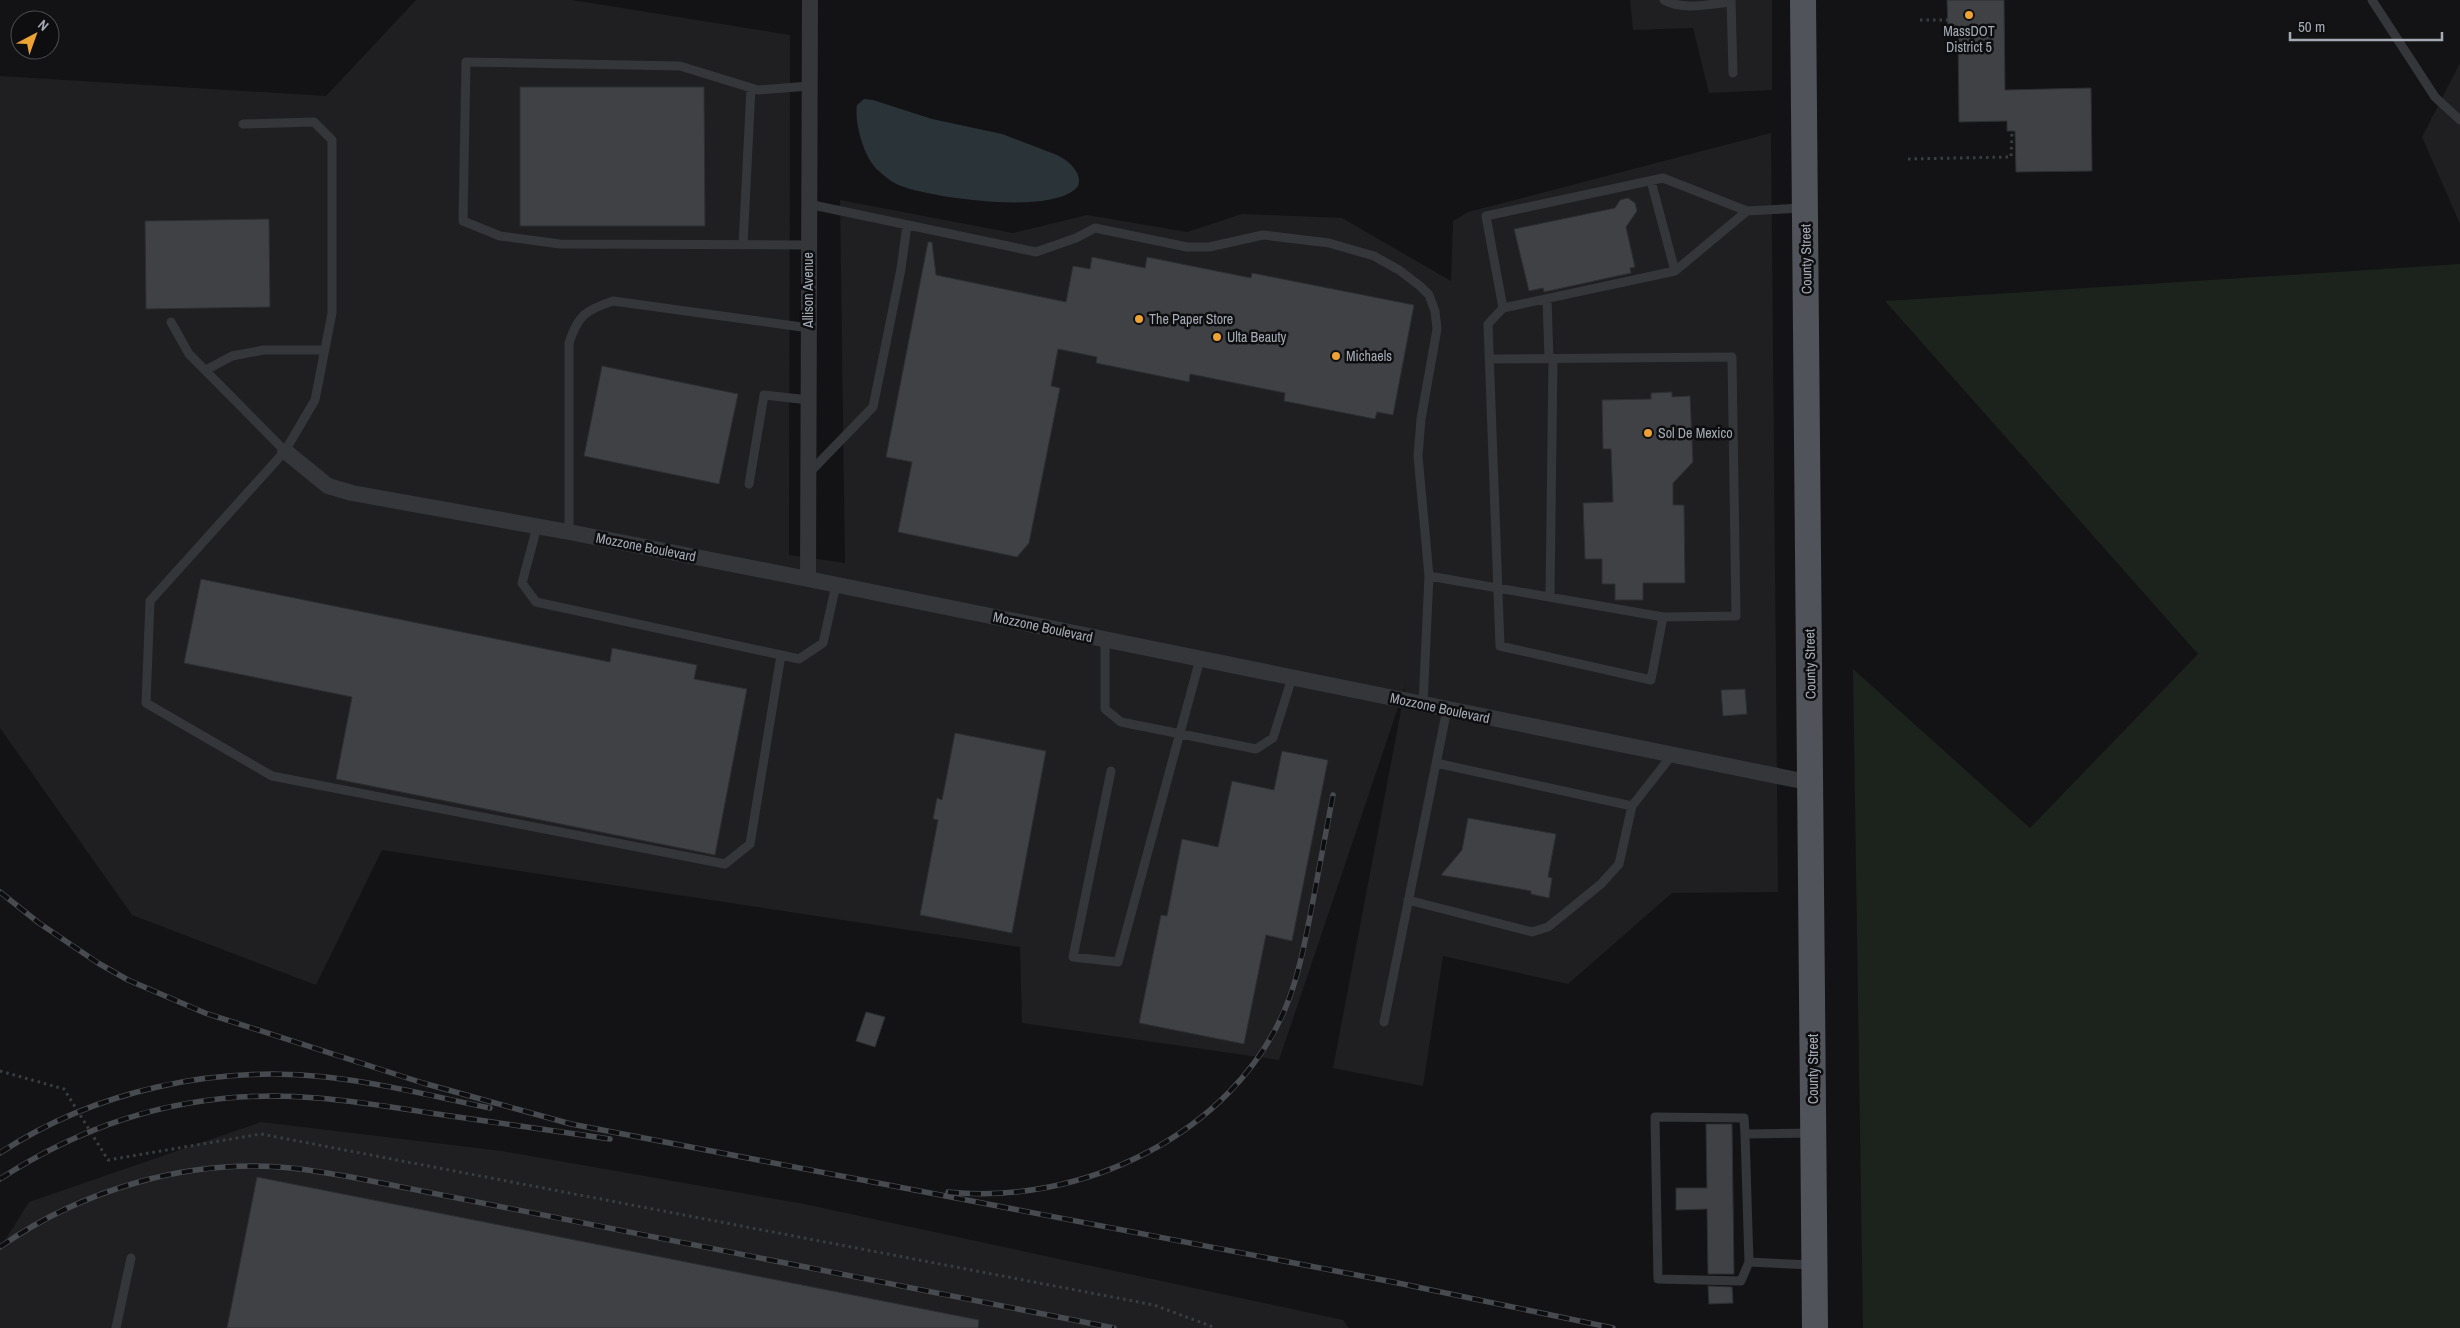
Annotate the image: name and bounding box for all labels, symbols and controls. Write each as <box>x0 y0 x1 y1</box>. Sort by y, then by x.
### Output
marker: MassDOT District 5 <box>1963 9 1975 21</box>
north arrow <box>10 10 60 60</box>
scale bar <box>2290 10 2442 42</box>
text: N <box>34 16 53 35</box>
text: 50 m <box>2298 16 2325 37</box>
place label: MassDOT District 5 <box>1943 22 1995 56</box>
street label: County Street <box>1796 224 1816 294</box>
street label: Allison Avenue <box>799 252 817 329</box>
place label: The Paper Store <box>1149 310 1233 328</box>
marker: The Paper Store <box>1133 313 1145 325</box>
place label: Ulta Beauty <box>1227 328 1287 346</box>
marker: Ulta Beauty <box>1211 331 1223 343</box>
place label: Michaels <box>1346 347 1392 365</box>
marker: Michaels <box>1330 350 1342 362</box>
place label: Sol De Mexico <box>1658 424 1733 442</box>
marker: Sol De Mexico <box>1642 427 1654 439</box>
street label: Mozzone Boulevard <box>594 528 698 566</box>
street label: Mozzone Boulevard <box>992 608 1094 646</box>
street label: County Street <box>1800 629 1820 699</box>
street label: Mozzone Boulevard <box>1389 689 1491 727</box>
street label: County Street <box>1804 1034 1822 1104</box>

